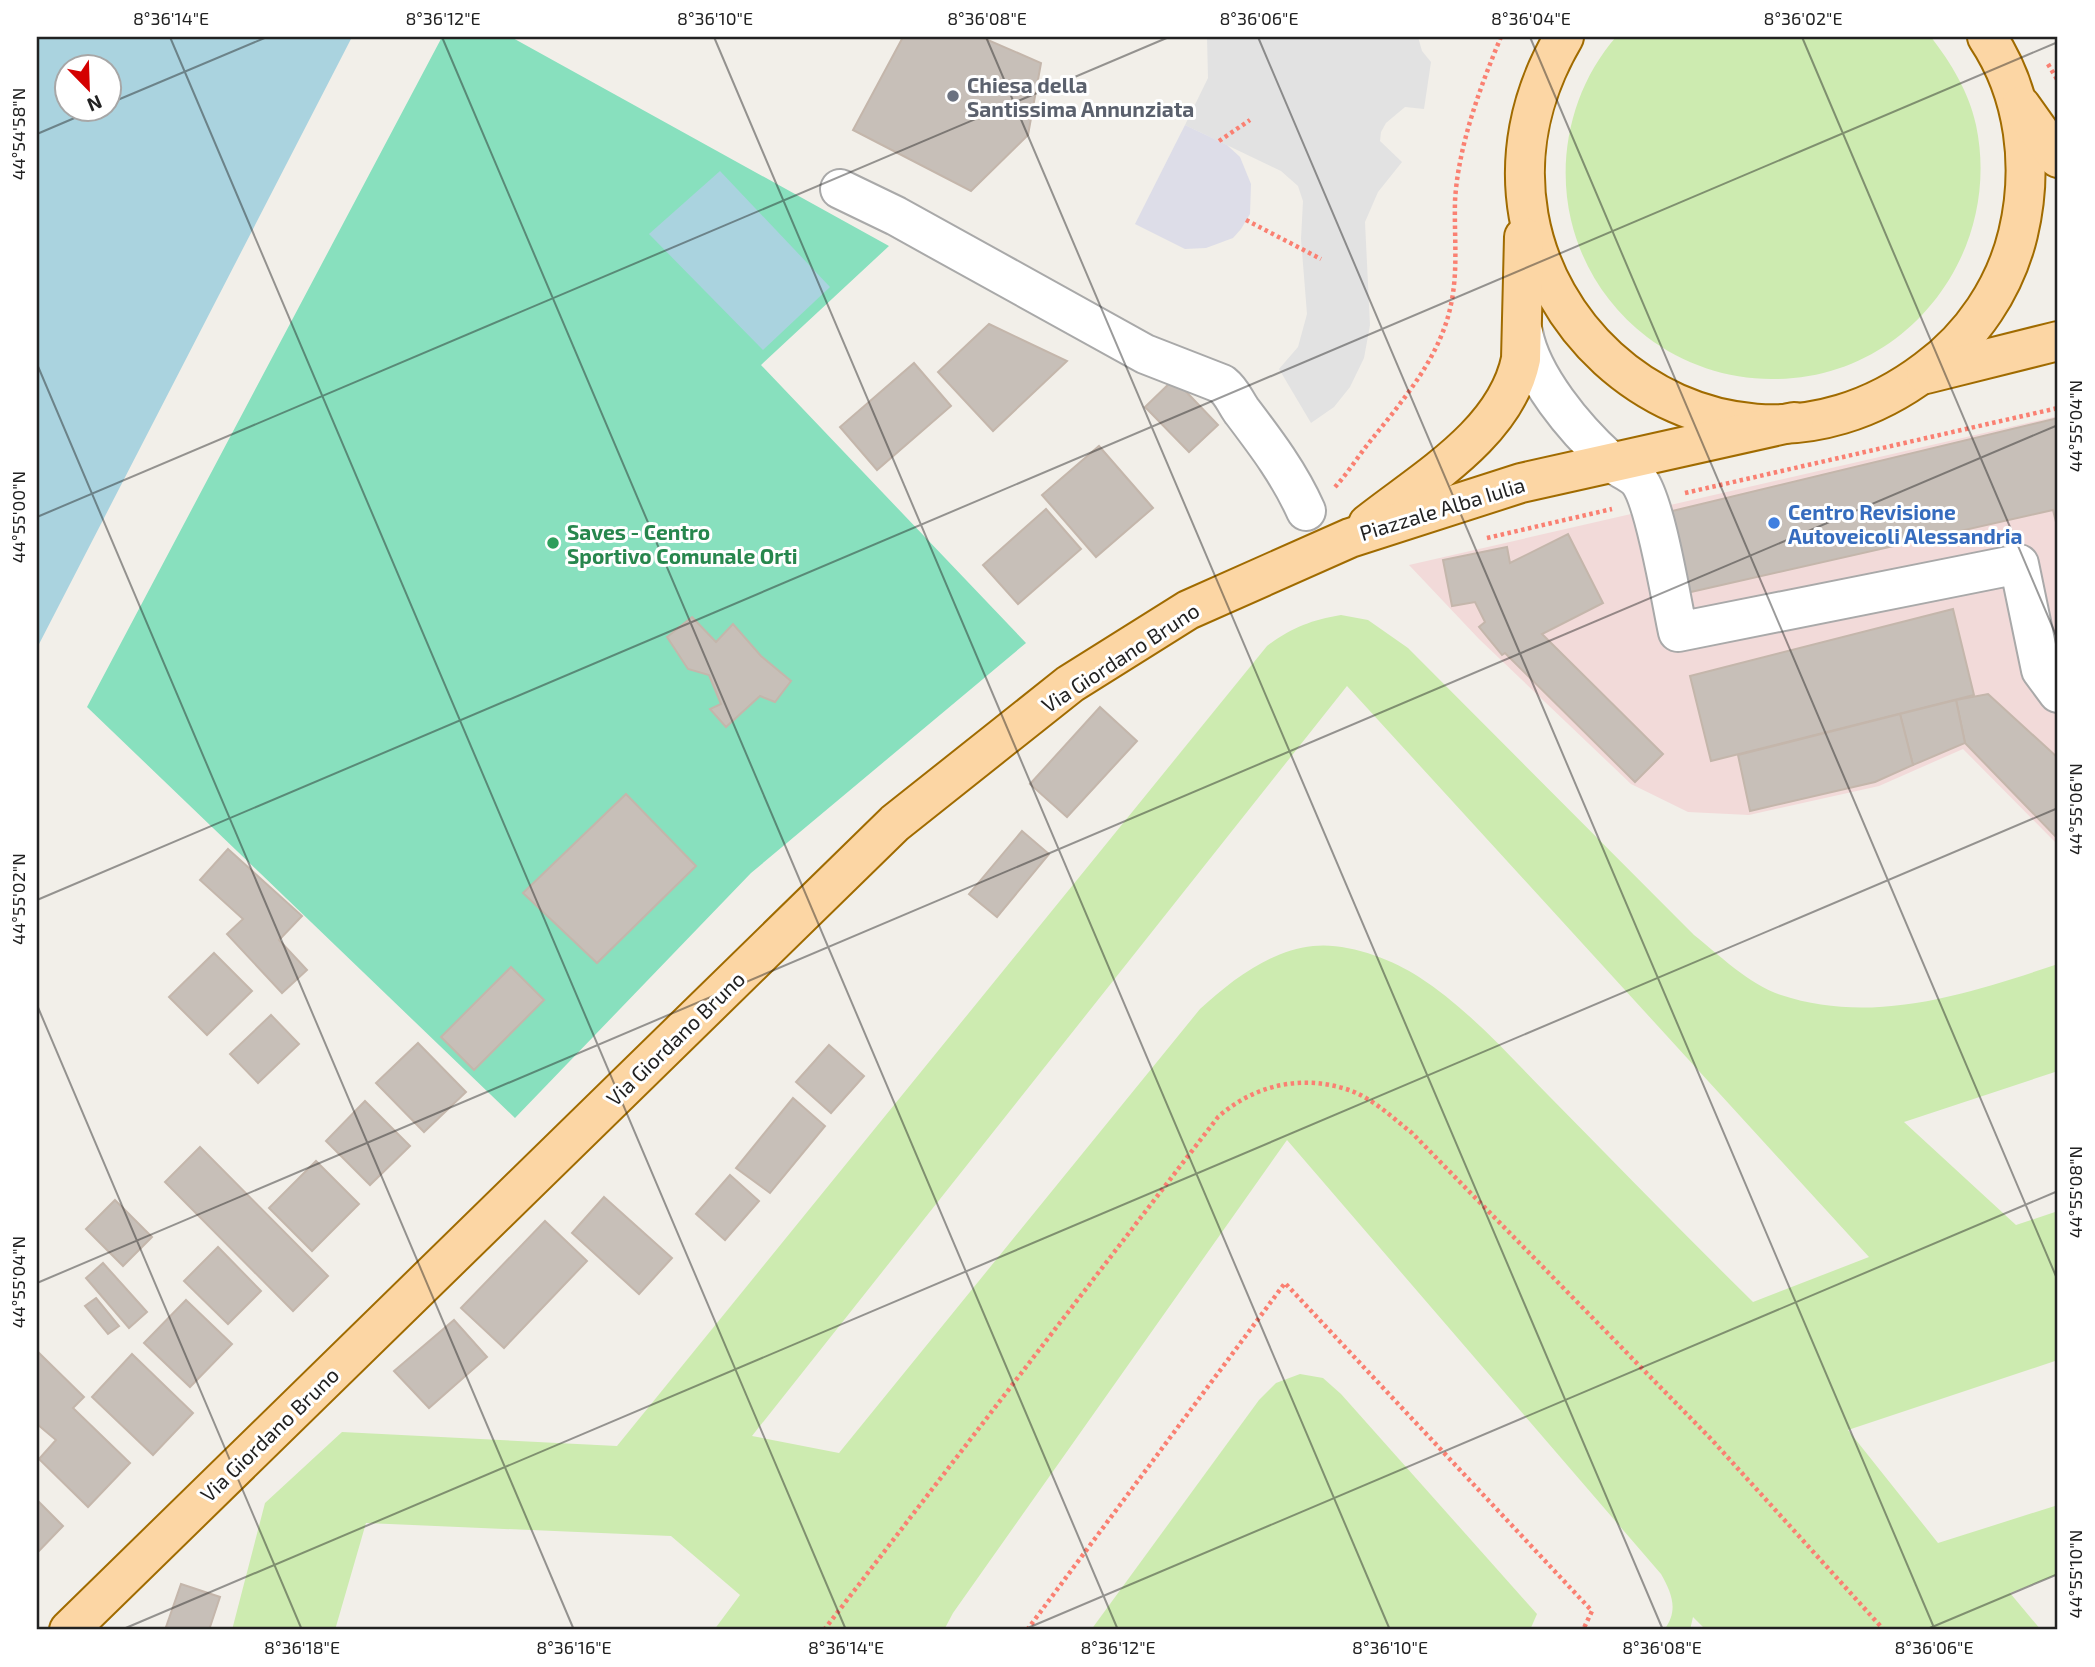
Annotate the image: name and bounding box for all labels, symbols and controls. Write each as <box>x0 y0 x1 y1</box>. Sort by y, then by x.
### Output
text: 8°36'14"E <box>133 7 209 29</box>
text: 8°36'12"E <box>405 7 481 29</box>
text: 8°36'10"E <box>677 7 753 29</box>
text: 8°36'08"E <box>947 7 1027 29</box>
text: 8°36'06"E <box>1219 7 1299 29</box>
text: 8°36'04"E <box>1491 7 1571 29</box>
text: 8°36'02"E <box>1764 7 1842 29</box>
north arrow <box>52 52 122 122</box>
place label: Chiesa della Santissima Annunziata <box>967 72 1194 121</box>
text: 44°54'58"N <box>7 88 29 180</box>
marker: Chiesa della Santissima Annunziata <box>945 88 961 104</box>
text: N <box>84 91 106 117</box>
text: 44°55'04"N <box>2064 380 2086 472</box>
text: 44°55'00"N <box>7 471 29 563</box>
street label: Piazzale Alba Iulia <box>1356 471 1528 545</box>
place label: Centro Revisione Autoveicoli Alessandria <box>1788 499 2023 548</box>
marker: Centro Revisione Autoveicoli Alessandria <box>1766 515 1782 531</box>
place label: Saves - Centro Sportivo Comunale Orti <box>567 519 798 568</box>
marker: Saves - Centro Sportivo Comunale Orti <box>545 535 561 551</box>
street label: Via Giordano Bruno <box>1037 597 1203 717</box>
text: 44°55'06"N <box>2064 763 2086 855</box>
text: 44°55'02"N <box>7 853 29 945</box>
street label: Via Giordano Bruno <box>601 966 749 1110</box>
text: 44°55'08"N <box>2064 1146 2086 1238</box>
text: 44°55'04"N <box>7 1236 29 1328</box>
street label: Via Giordano Bruno <box>195 1362 343 1506</box>
text: 44°55'10"N <box>2064 1530 2086 1618</box>
text: 8°36'18"E <box>264 1636 340 1658</box>
text: 8°36'16"E <box>536 1636 612 1658</box>
text: 8°36'14"E <box>808 1636 884 1658</box>
text: 8°36'12"E <box>1080 1636 1156 1658</box>
text: 8°36'10"E <box>1352 1636 1428 1658</box>
text: 8°36'08"E <box>1622 1636 1702 1658</box>
text: 8°36'06"E <box>1894 1636 1974 1658</box>

